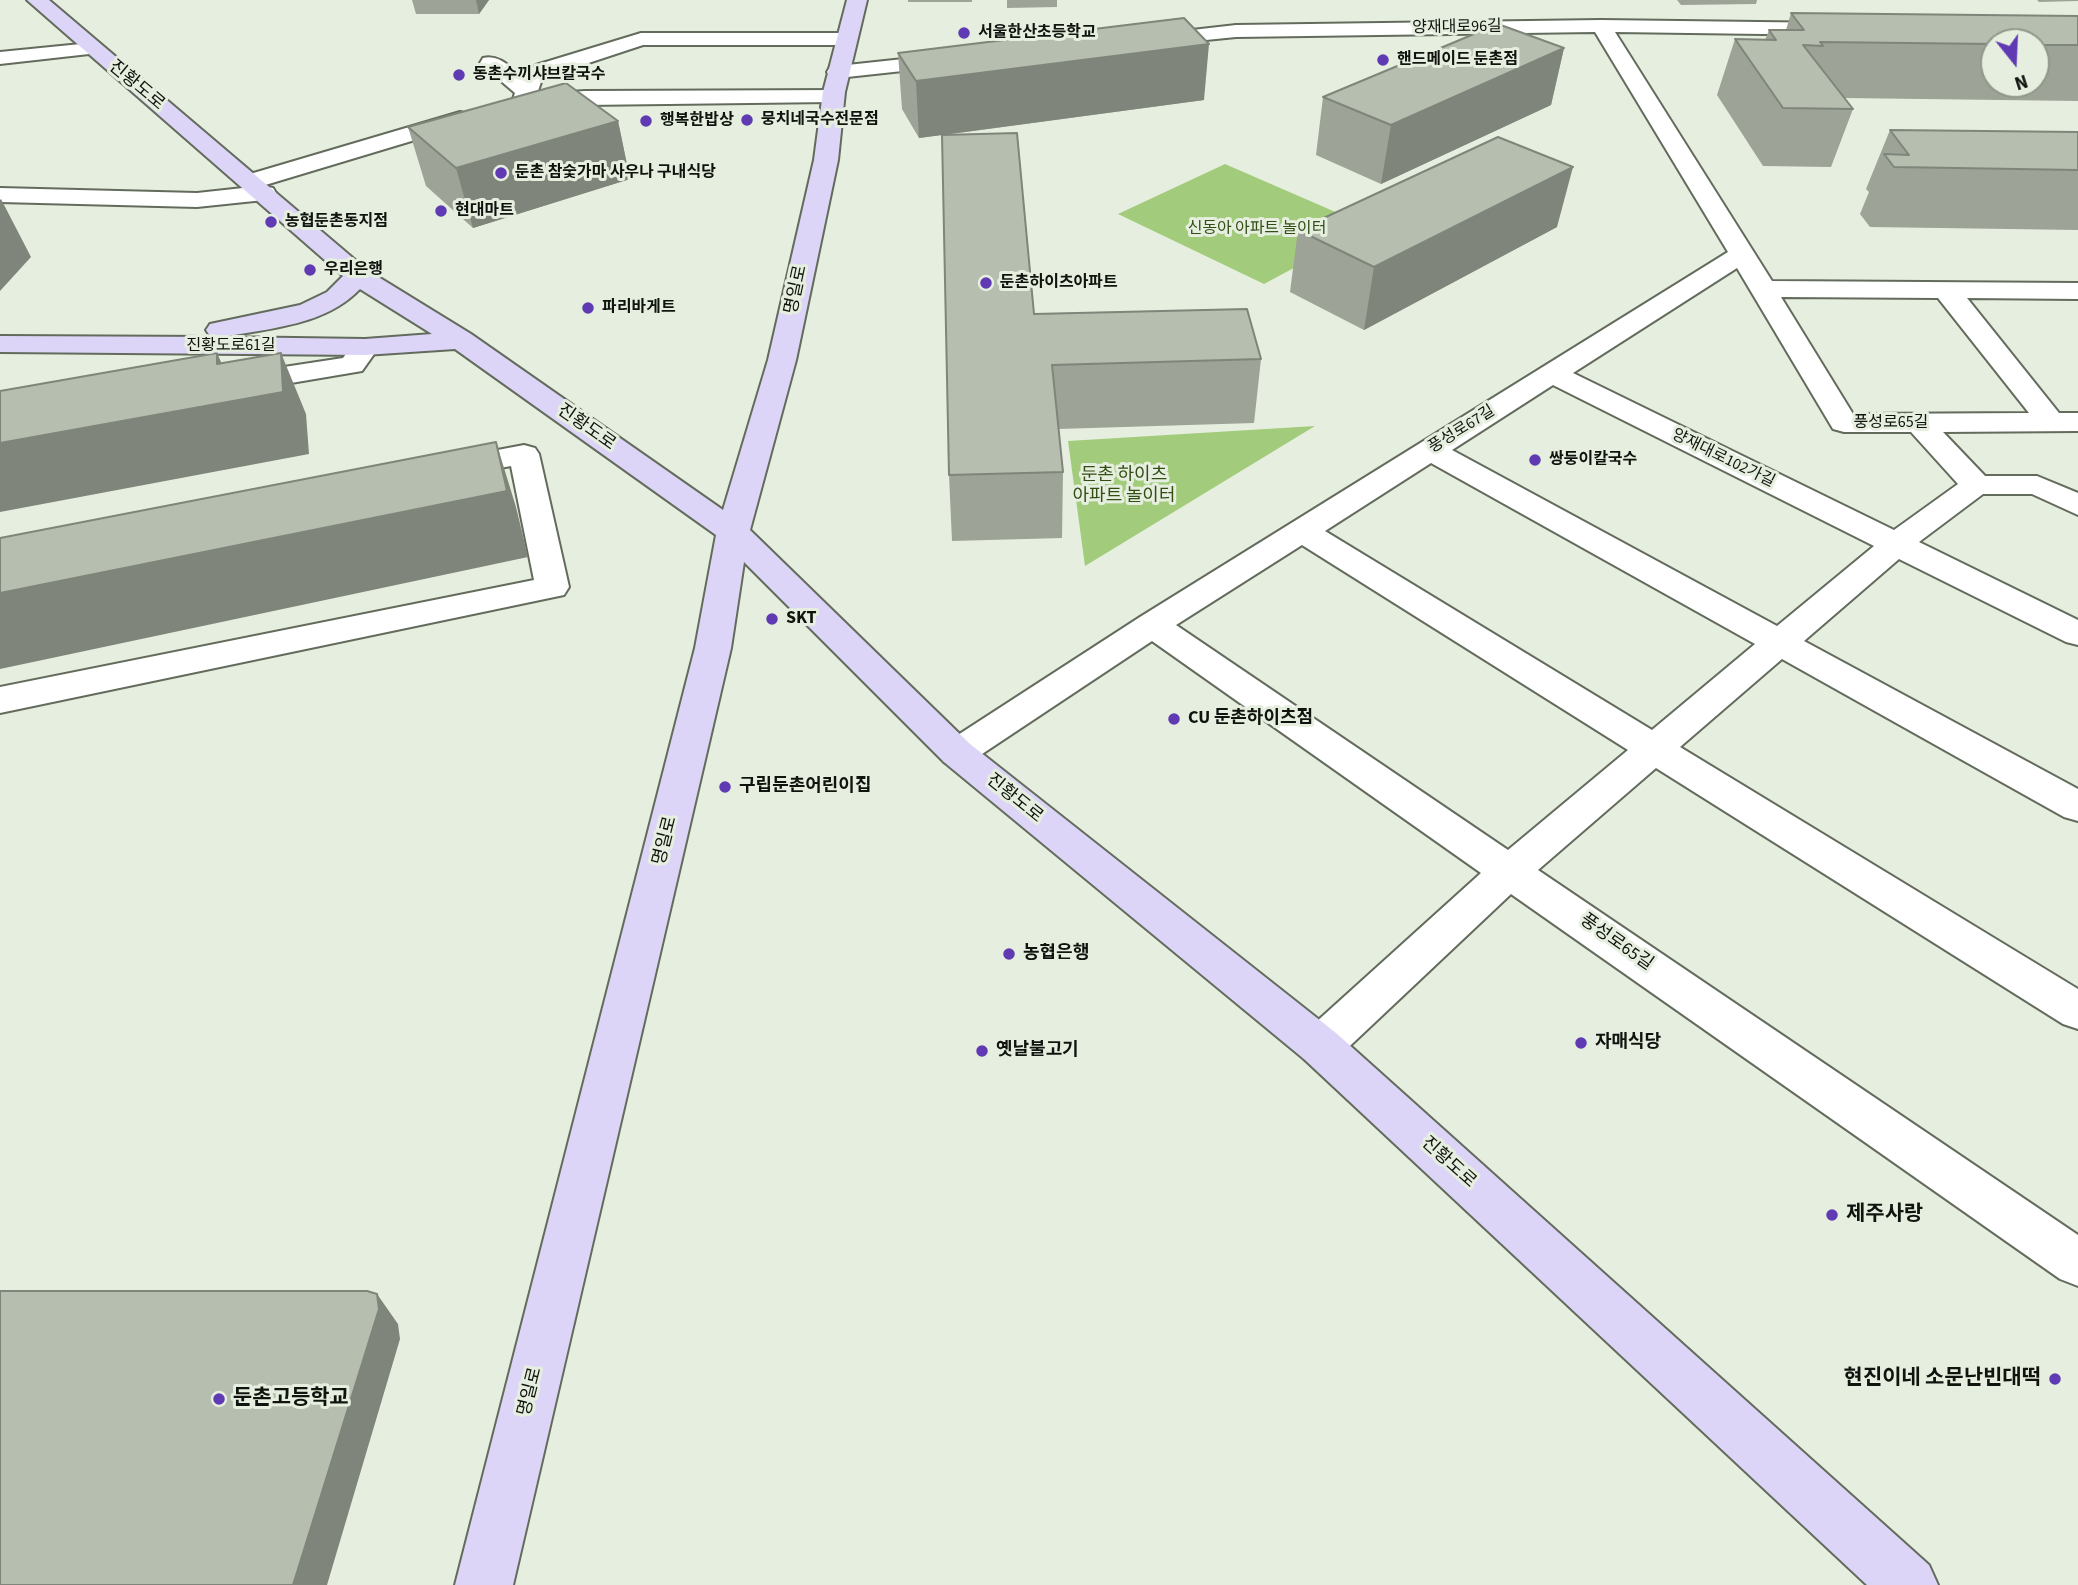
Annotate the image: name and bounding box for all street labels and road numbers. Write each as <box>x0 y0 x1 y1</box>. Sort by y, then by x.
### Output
street label: 양재대로96길 <box>1412 18 1502 38</box>
street label: 진황도로 <box>104 56 168 116</box>
street label: 명일로 <box>781 263 813 317</box>
street label: 진황도로61길 <box>186 336 276 356</box>
street label: 진황도로 <box>553 400 619 456</box>
street label: 풍성로67길 <box>1425 402 1499 458</box>
street label: 풍성로65길 <box>1854 413 1928 433</box>
street label: 양재대로102가길 <box>1668 426 1778 492</box>
street label: 진황도로 <box>981 770 1047 828</box>
street label: 명일로 <box>650 814 682 868</box>
street label: 풍성로65길 <box>1575 910 1657 976</box>
street label: 진황도로 <box>1416 1133 1480 1193</box>
street label: 명일로 <box>515 1365 547 1419</box>

